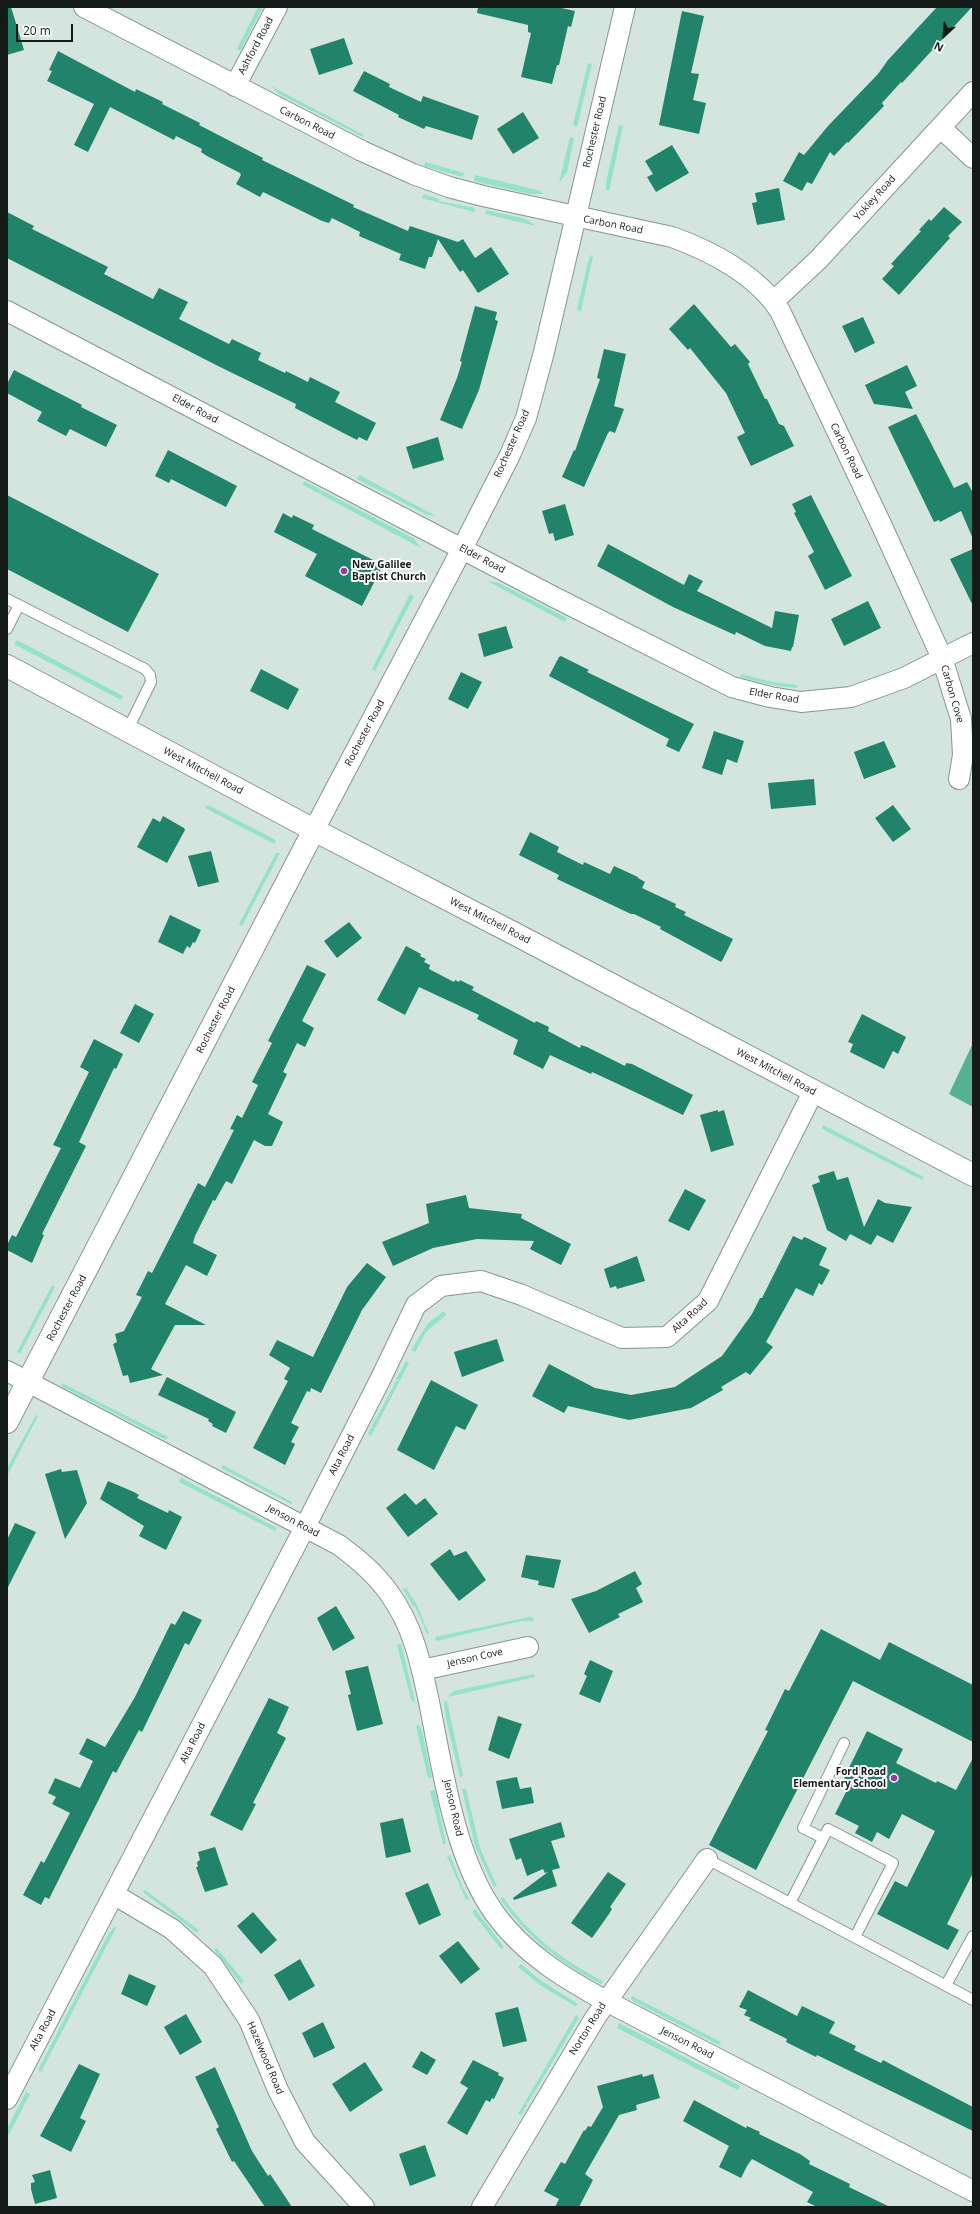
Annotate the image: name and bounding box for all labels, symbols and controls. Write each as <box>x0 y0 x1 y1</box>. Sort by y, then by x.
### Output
street label: Ashford Road <box>236 15 276 77</box>
scale bar <box>18 16 75 42</box>
north arrow <box>924 16 964 56</box>
text: 20 m <box>23 22 51 39</box>
text: N <box>931 39 946 56</box>
street label: Rochester Road <box>581 95 609 169</box>
street label: Carbon Road <box>277 104 337 142</box>
street label: Yokley Road <box>852 173 898 223</box>
street label: Carbon Road <box>582 213 644 237</box>
street label: Elder Road <box>170 392 220 426</box>
street label: Rochester Road <box>492 408 532 480</box>
street label: Carbon Road <box>827 421 865 481</box>
street label: Elder Road <box>457 542 507 576</box>
place label: New Galilee Baptist Church <box>352 559 426 582</box>
marker: New Galilee Baptist Church <box>339 566 349 576</box>
street label: Carbon Cove <box>938 664 966 724</box>
street label: Elder Road <box>748 686 800 706</box>
street label: Rochester Road <box>343 698 387 768</box>
street label: West Mitchell Road <box>161 745 245 797</box>
street label: West Mitchell Road <box>448 895 532 947</box>
street label: Rochester Road <box>194 985 238 1055</box>
street label: West Mitchell Road <box>734 1046 818 1098</box>
street label: Rochester Road <box>45 1273 89 1343</box>
street label: Alta Road <box>670 1296 710 1336</box>
street label: Alta Road <box>327 1432 357 1478</box>
street label: Jenson Road <box>265 1502 321 1540</box>
street label: Jenson Cove <box>446 1646 504 1670</box>
street label: Alta Road <box>178 1720 208 1766</box>
place label: Ford Road Elementary School <box>793 1766 886 1790</box>
marker: Ford Road Elementary School <box>889 1773 899 1783</box>
street label: Jenson Road <box>441 1778 465 1838</box>
street label: Norton Road <box>567 2000 609 2058</box>
street label: Alta Road <box>27 2008 59 2052</box>
street label: Hazelwood Road <box>244 2020 286 2096</box>
street label: Jenson Road <box>659 2025 715 2061</box>

